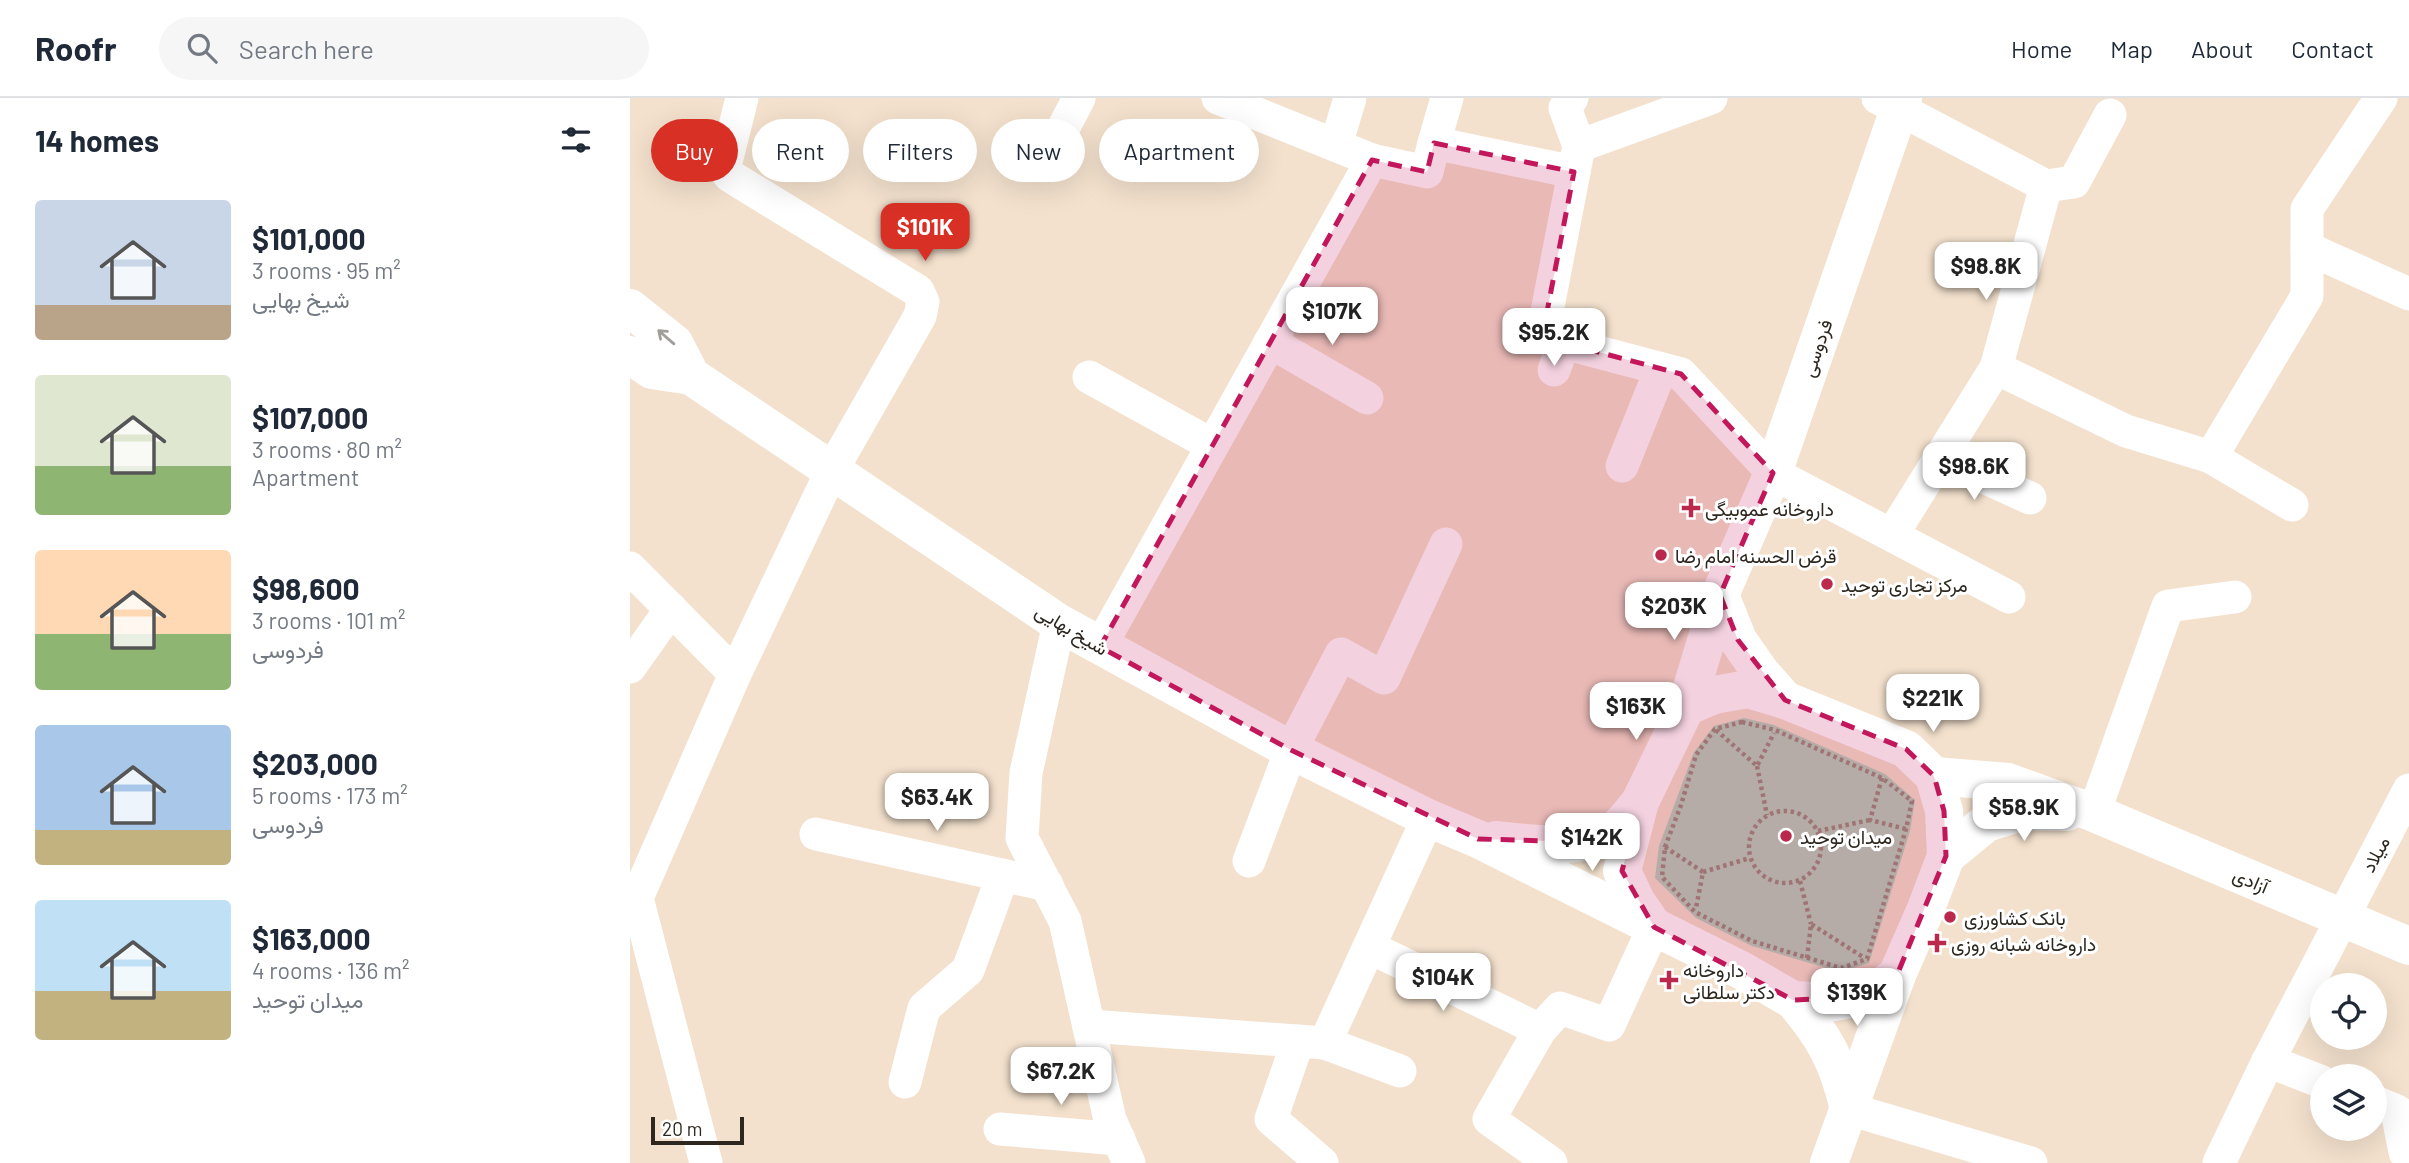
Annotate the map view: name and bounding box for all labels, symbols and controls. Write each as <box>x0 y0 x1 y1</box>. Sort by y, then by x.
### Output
search box <box>159 17 649 80</box>
text: Roofr <box>35 28 117 68</box>
icon: search <box>183 29 221 67</box>
text: Search here <box>239 33 374 64</box>
text: Home <box>2011 34 2072 63</box>
text: Map <box>2110 34 2153 63</box>
text: About <box>2191 34 2253 63</box>
text: Contact <box>2291 34 2374 63</box>
chip: Buy <box>651 119 738 182</box>
chip: Rent <box>752 119 849 182</box>
chip: Filters <box>863 119 977 182</box>
chip: New <box>991 119 1085 182</box>
chip: Apartment <box>1099 119 1259 182</box>
icon: filters <box>557 121 595 159</box>
text: 14 homes <box>35 122 159 158</box>
pin: $101K <box>876 204 974 263</box>
text: $101K <box>897 212 953 240</box>
text: $101,000 <box>252 220 366 256</box>
icon: home <box>91 228 175 312</box>
pin: $98.8K <box>1929 242 2043 302</box>
text: $98.8K <box>1951 251 2021 279</box>
text: 3 rooms · 95 m² <box>252 256 401 284</box>
text: شیخ بهایی <box>252 285 350 313</box>
pin: $107K <box>1283 288 1381 347</box>
text: $107K <box>1302 296 1362 324</box>
pin: $95.2K <box>1497 308 1611 368</box>
street label: فردوسی <box>1795 316 1837 380</box>
text: $95.2K <box>1518 317 1590 345</box>
one-way arrow <box>657 329 675 345</box>
text: $107,000 <box>252 399 368 435</box>
icon: home <box>91 403 175 487</box>
text: 3 rooms · 80 m² <box>252 435 402 463</box>
pin: $98.6K <box>1917 442 2031 502</box>
text: $98.6K <box>1939 451 2009 479</box>
text: Apartment <box>252 463 359 491</box>
place label: داروخانه عموبیگی <box>1705 497 1834 521</box>
marker: داروخانه عموبیگی <box>1683 500 1699 516</box>
place label: قرض الحسنه امام رضا <box>1675 544 1836 569</box>
marker: قرض الحسنه امام رضا <box>1653 547 1669 563</box>
text: $98,600 <box>252 570 360 606</box>
place label: مرکز تجاری توحید <box>1841 573 1968 597</box>
marker: مرکز تجاری توحید <box>1819 576 1835 592</box>
icon: home <box>91 578 175 662</box>
pin: $203K <box>1625 582 1723 642</box>
text: $203K <box>1641 591 1707 619</box>
street label: شیخ بهایی <box>1030 598 1113 662</box>
text: 3 rooms · 101 m² <box>252 606 405 634</box>
text: فردوسی <box>252 635 324 663</box>
pin: $221K <box>1884 674 1982 734</box>
pin: $163K <box>1587 682 1685 742</box>
text: $221K <box>1902 683 1964 711</box>
text: $163K <box>1606 691 1666 719</box>
text: $203,000 <box>252 745 378 781</box>
icon: home <box>91 753 175 837</box>
pin: $63.4K <box>880 774 994 833</box>
text: 5 rooms · 173 m² <box>252 781 408 809</box>
text: $63.4K <box>901 782 973 810</box>
pin: $58.9K <box>1967 784 2081 843</box>
text: $58.9K <box>1989 792 2059 820</box>
text: فردوسی <box>252 810 324 838</box>
pin: $142K <box>1543 814 1641 873</box>
text: $142K <box>1561 822 1623 850</box>
place label: میدان توحید <box>1800 825 1892 849</box>
marker: میدان توحید <box>1778 828 1794 844</box>
street label: میلاد <box>2356 832 2395 876</box>
street label: آزادی <box>2229 862 2274 899</box>
place label: بانک کشاورزی <box>1964 906 2066 930</box>
marker: بانک کشاورزی <box>1942 909 1958 925</box>
text: $163,000 <box>252 920 371 956</box>
icon: home <box>91 928 175 1012</box>
place label: داروخانه شبانه روزی <box>1951 932 2096 956</box>
marker: داروخانه شبانه روزی <box>1929 935 1945 951</box>
pin: $104K <box>1394 954 1492 1013</box>
text: 4 rooms · 136 m² <box>252 956 410 984</box>
place label: داروخانه دکتر سلطانی <box>1683 958 1775 1004</box>
text: $104K <box>1412 962 1474 990</box>
pin: $139K <box>1808 968 1906 1028</box>
marker: داروخانه دکتر سلطانی <box>1661 972 1677 988</box>
map controls <box>2310 973 2387 1141</box>
button: locate <box>2310 973 2387 1050</box>
text: $139K <box>1827 977 1887 1005</box>
text: میدان توحید <box>252 985 364 1013</box>
pin: $67.2K <box>1004 1048 1118 1107</box>
text: $67.2K <box>1027 1056 1095 1084</box>
button: layers <box>2310 1064 2387 1141</box>
scale bar <box>651 1114 744 1146</box>
text: 20 m <box>662 1117 702 1140</box>

